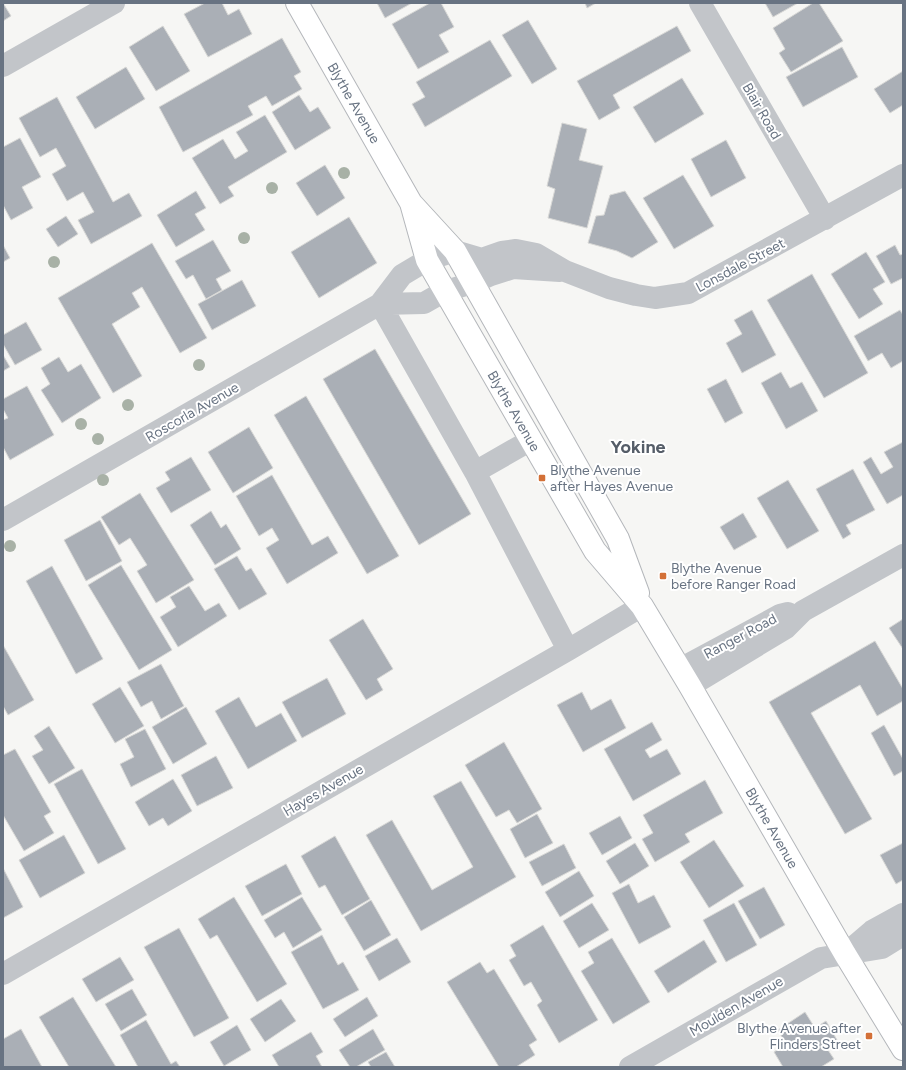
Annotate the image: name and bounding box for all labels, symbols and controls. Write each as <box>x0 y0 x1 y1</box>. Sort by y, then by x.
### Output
street label: Blythe Avenue <box>324 60 384 147</box>
street label: Blair Road <box>739 80 785 143</box>
street label: Lonsdale Street <box>693 235 788 296</box>
street label: Blythe Avenue <box>484 368 544 455</box>
street label: Roscorla Avenue <box>143 379 242 446</box>
district label: Yokine <box>610 436 666 458</box>
place label: Blythe Avenue after Hayes Avenue <box>550 462 673 495</box>
marker: Blythe Avenue after Hayes Avenue <box>537 473 547 483</box>
place label: Blythe Avenue before Ranger Road <box>671 560 796 593</box>
marker: Blythe Avenue before Ranger Road <box>658 571 668 581</box>
street label: Ranger Road <box>701 610 780 663</box>
street label: Hayes Avenue <box>280 760 367 820</box>
street label: Blythe Avenue <box>742 785 802 872</box>
street label: Moulden Avenue <box>686 973 786 1040</box>
place label: Blythe Avenue after Flinders Street <box>737 1020 861 1053</box>
marker: Blythe Avenue after Flinders Street <box>864 1031 874 1041</box>

